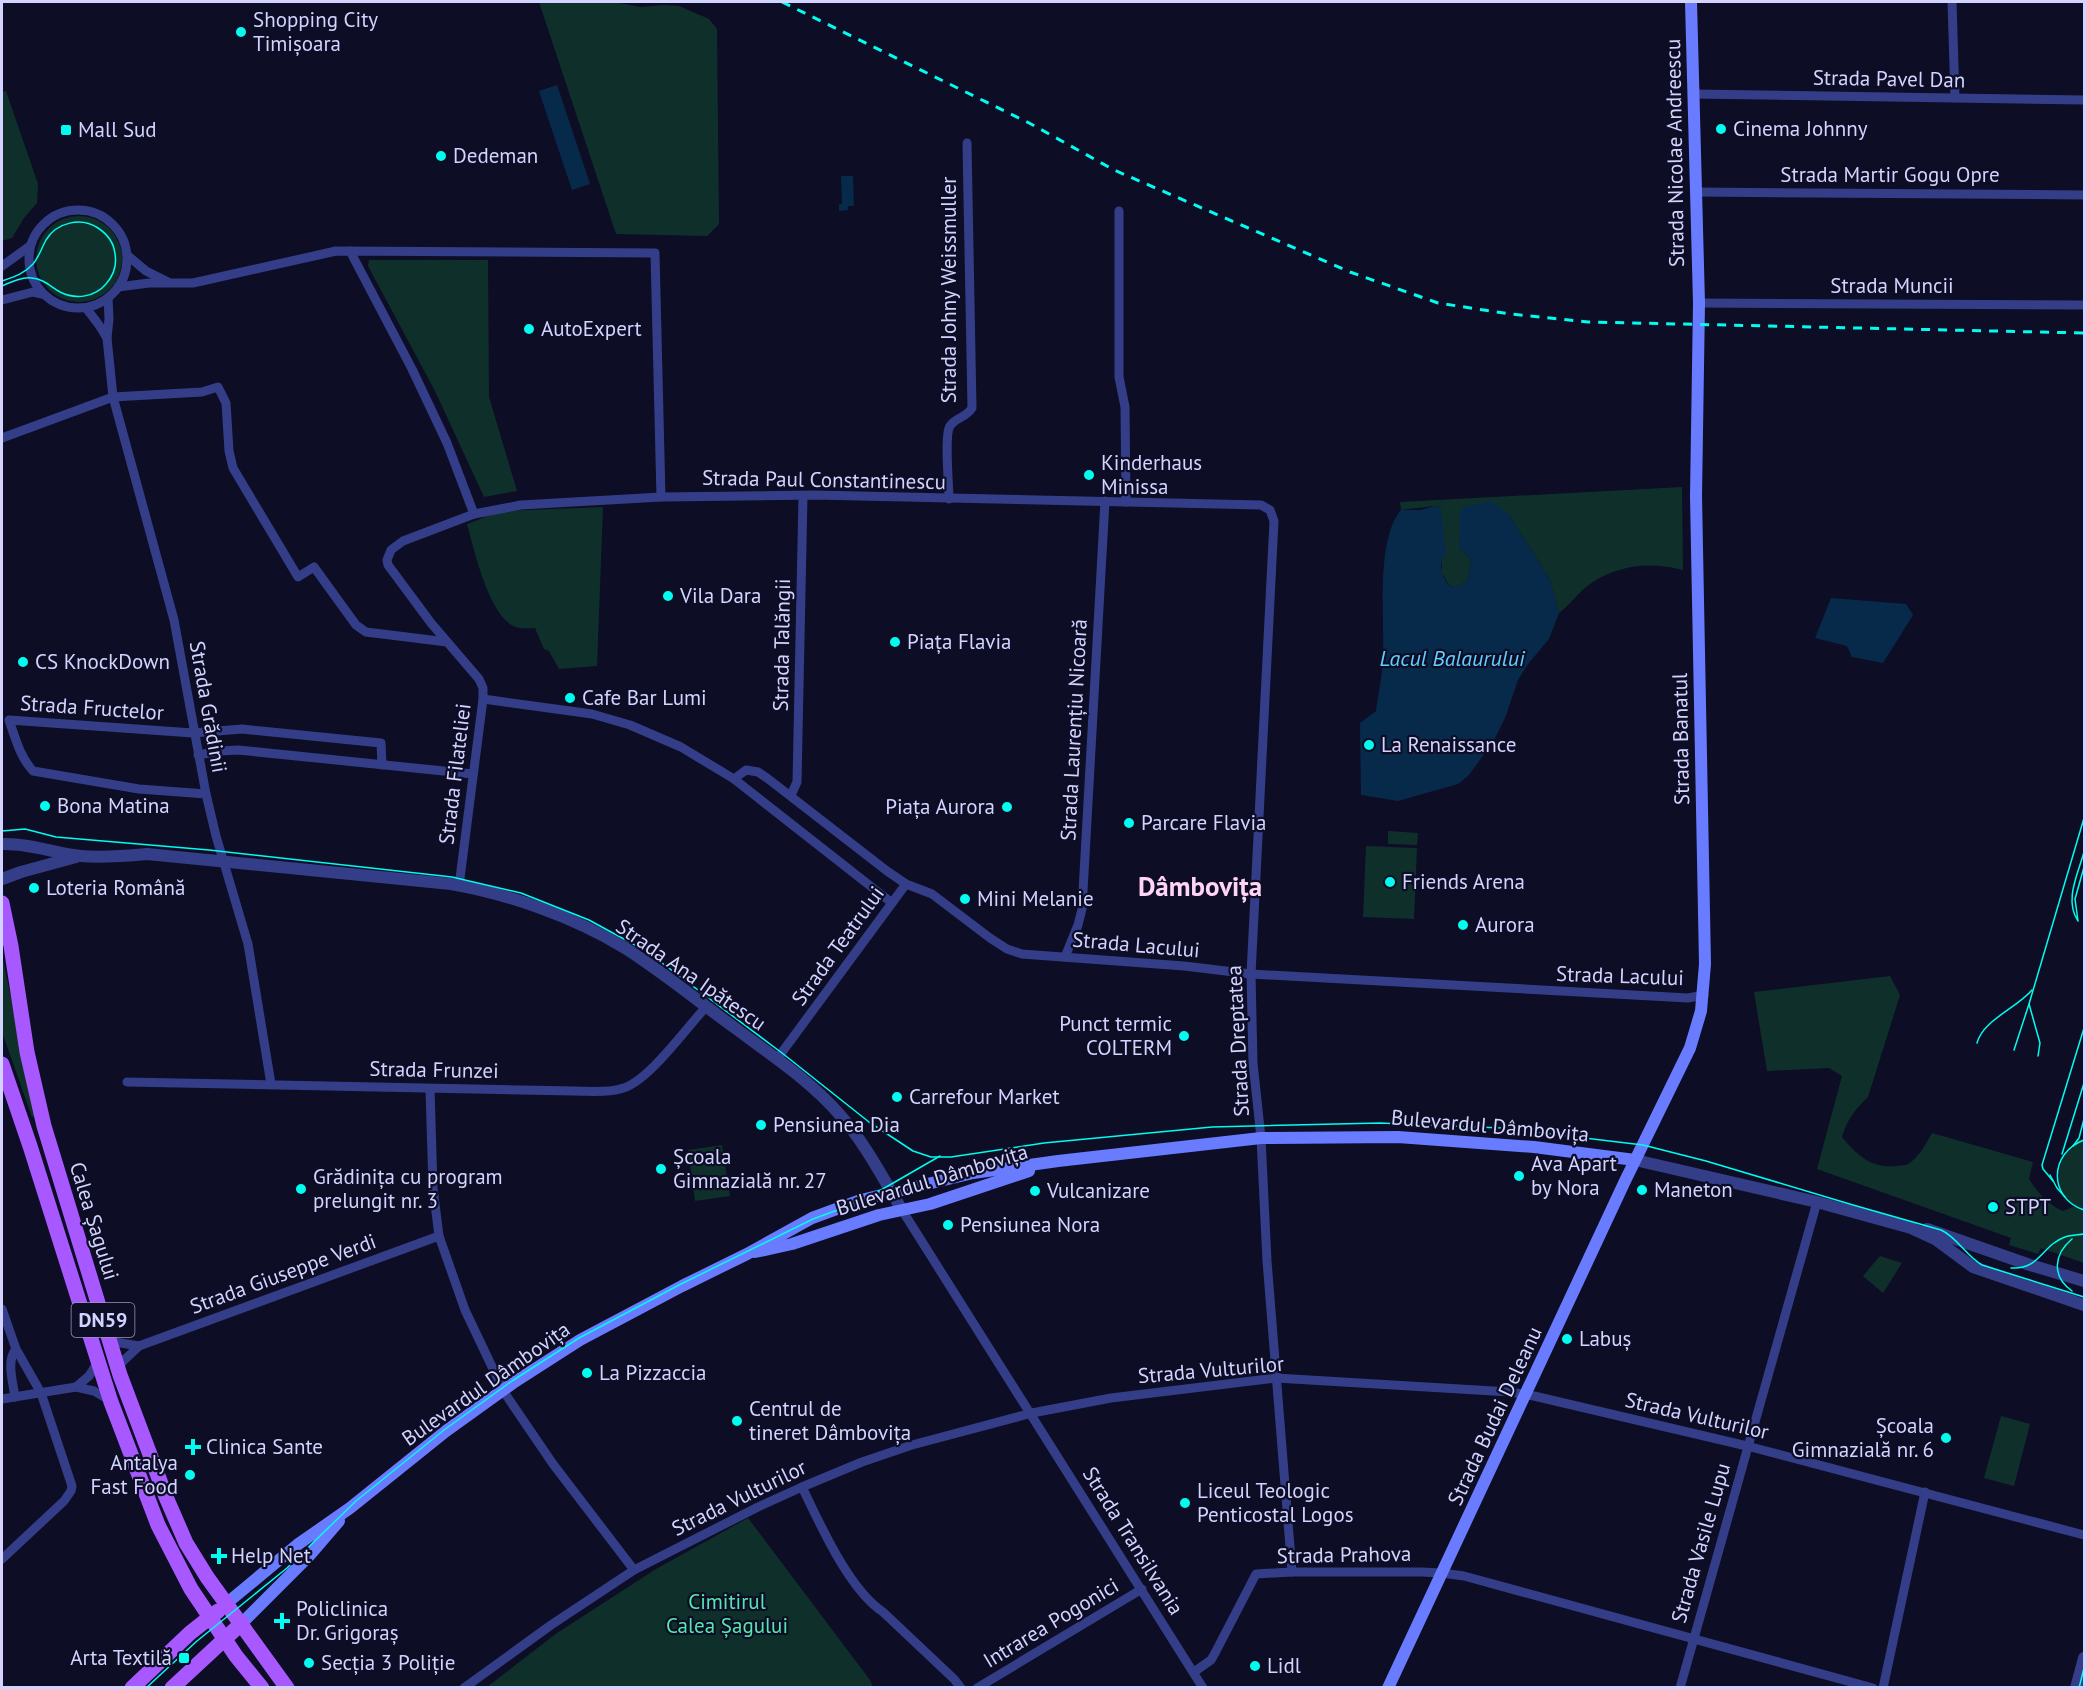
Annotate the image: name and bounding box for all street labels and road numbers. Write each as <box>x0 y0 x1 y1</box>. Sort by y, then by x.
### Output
street label: Strada Nicolae Andreescu <box>1659 39 1690 267</box>
street label: Strada Pavel Dan <box>1813 64 1965 93</box>
street label: Strada Martir Gogu Opre <box>1780 161 2000 188</box>
street label: Strada Johny Weissmuller <box>935 177 962 403</box>
street label: Strada Muncii <box>1830 272 1954 299</box>
street label: Strada Paul Constantinescu <box>702 464 946 495</box>
street label: Strada Talăngii <box>767 578 796 712</box>
street label: Strada Laurențiu Nicoară <box>1054 618 1093 842</box>
street label: Strada Grădinii <box>184 639 233 775</box>
street label: Strada Banatul <box>1666 673 1695 805</box>
street label: Strada Fructelor <box>19 689 165 726</box>
street label: Strada Filateliei <box>432 702 477 846</box>
street label: Strada Teatrului <box>785 881 890 1011</box>
street label: Strada Ana Ipătescu <box>611 913 772 1037</box>
street label: Strada Lacului <box>1071 925 1201 964</box>
street label: Strada Lacului <box>1556 960 1684 991</box>
street label: Strada Dreptatea <box>1220 965 1255 1117</box>
street label: Strada Frunzei <box>369 1055 499 1084</box>
street label: Bulevardul Dâmbovița <box>1390 1103 1590 1148</box>
street label: Bulevardul Dâmbovița <box>833 1138 1031 1221</box>
street label: Calea Șagului <box>64 1159 125 1283</box>
street label: Strada Giuseppe Verdi <box>186 1227 380 1320</box>
road number: DN59 <box>72 1303 134 1337</box>
street label: Bulevardul Dâmbovița <box>397 1316 575 1452</box>
street label: Strada Budai Deleanu <box>1441 1322 1548 1509</box>
street label: Strada Vulturilor <box>1137 1350 1285 1389</box>
street label: Strada Vulturilor <box>1623 1386 1772 1445</box>
street label: Strada Vulturilor <box>667 1453 811 1542</box>
street label: Strada Vasile Lupu <box>1665 1460 1736 1626</box>
street label: Strada Transilvania <box>1077 1462 1190 1620</box>
street label: Strada Prahova <box>1276 1540 1412 1569</box>
street label: Intrarea Pogonici <box>978 1572 1123 1674</box>

